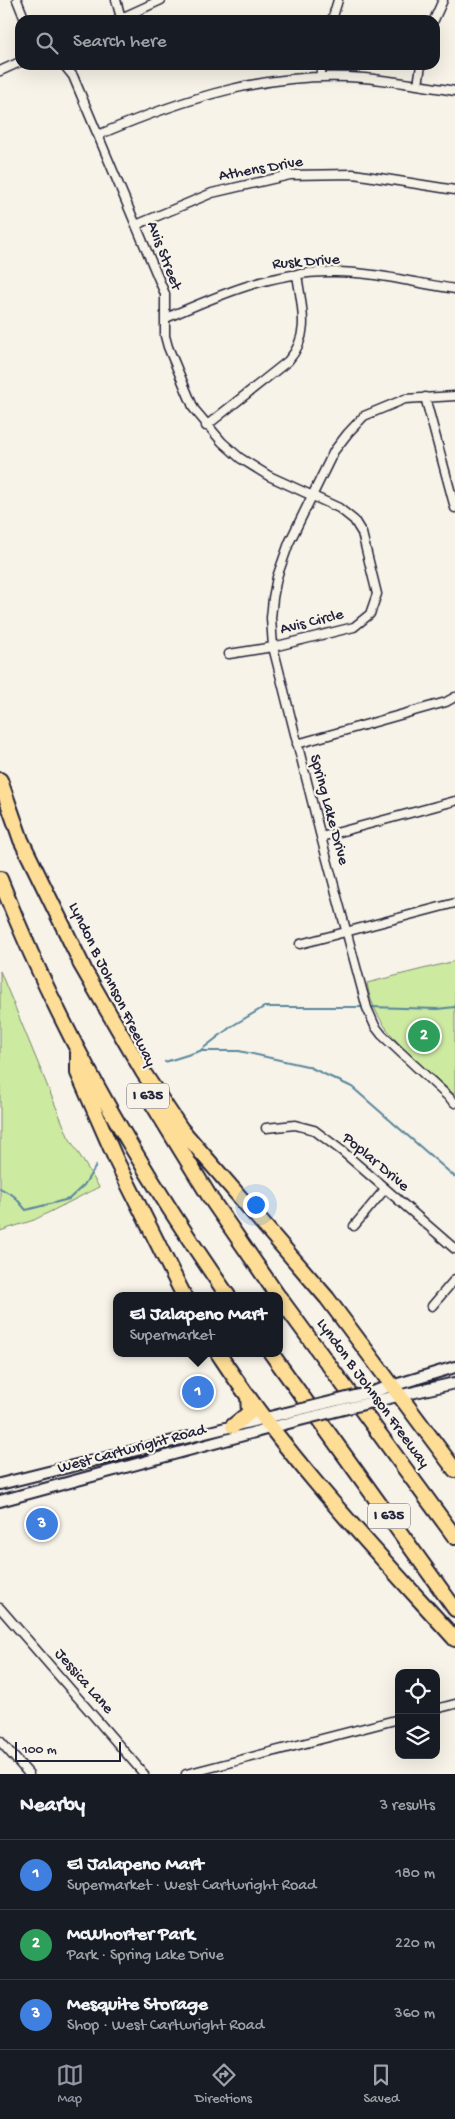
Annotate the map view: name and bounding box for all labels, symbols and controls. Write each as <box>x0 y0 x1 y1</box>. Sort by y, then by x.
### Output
search box <box>15 15 440 70</box>
icon: search <box>33 29 61 57</box>
text: Search here <box>73 31 167 54</box>
street label: Athens Drive <box>218 153 305 187</box>
street label: Avis Street <box>141 219 185 295</box>
street label: Rusk Drive <box>272 251 341 275</box>
street label: Avis Circle <box>278 606 346 640</box>
street label: Spring Lake Drive <box>304 753 352 868</box>
street label: Lyndon B Johnson Freeway <box>63 900 159 1070</box>
pin: 2 <box>408 1017 440 1055</box>
road number: I 635 <box>127 1084 169 1108</box>
street label: Poplar Drive <box>337 1129 413 1197</box>
your location <box>243 1192 269 1218</box>
popup <box>113 1292 283 1357</box>
text: El Jalapeno Mart <box>130 1304 266 1327</box>
street label: Lyndon B Johnson Freeway <box>311 1315 433 1473</box>
text: Supermarket <box>130 1327 214 1346</box>
pin: 1 <box>182 1373 214 1411</box>
street label: West Cartwright Road <box>56 1421 210 1479</box>
road number: I 635 <box>368 1504 410 1528</box>
pin: 3 <box>26 1505 58 1543</box>
street label: Jessica Lane <box>49 1645 117 1719</box>
map controls <box>395 1669 440 1759</box>
button: locate <box>395 1669 440 1714</box>
button: layers <box>395 1714 440 1759</box>
scale bar <box>15 1739 121 1762</box>
text: 100 m <box>22 1742 57 1759</box>
text: Nearby <box>20 1794 85 1819</box>
text: 3 results <box>380 1797 435 1816</box>
text: El Jalapeno Mart <box>67 1854 204 1877</box>
text: 1 <box>33 1865 39 1884</box>
text: 180 m <box>396 1865 435 1884</box>
text: Supermarket · West Cartwright Road <box>67 1877 316 1896</box>
text: McWhorter Park <box>67 1924 195 1947</box>
text: 2 <box>32 1935 40 1954</box>
text: 220 m <box>395 1935 435 1954</box>
text: Park · Spring Lake Drive <box>67 1947 224 1966</box>
text: Mesquite Storage <box>67 1994 208 2017</box>
text: 3 <box>32 2005 40 2024</box>
text: 360 m <box>394 2005 435 2024</box>
text: Shop · West Cartwright Road <box>67 2017 264 2036</box>
tab: Map <box>56 2061 84 2108</box>
tab: Directions <box>195 2061 252 2108</box>
tab: Saved <box>363 2061 399 2108</box>

